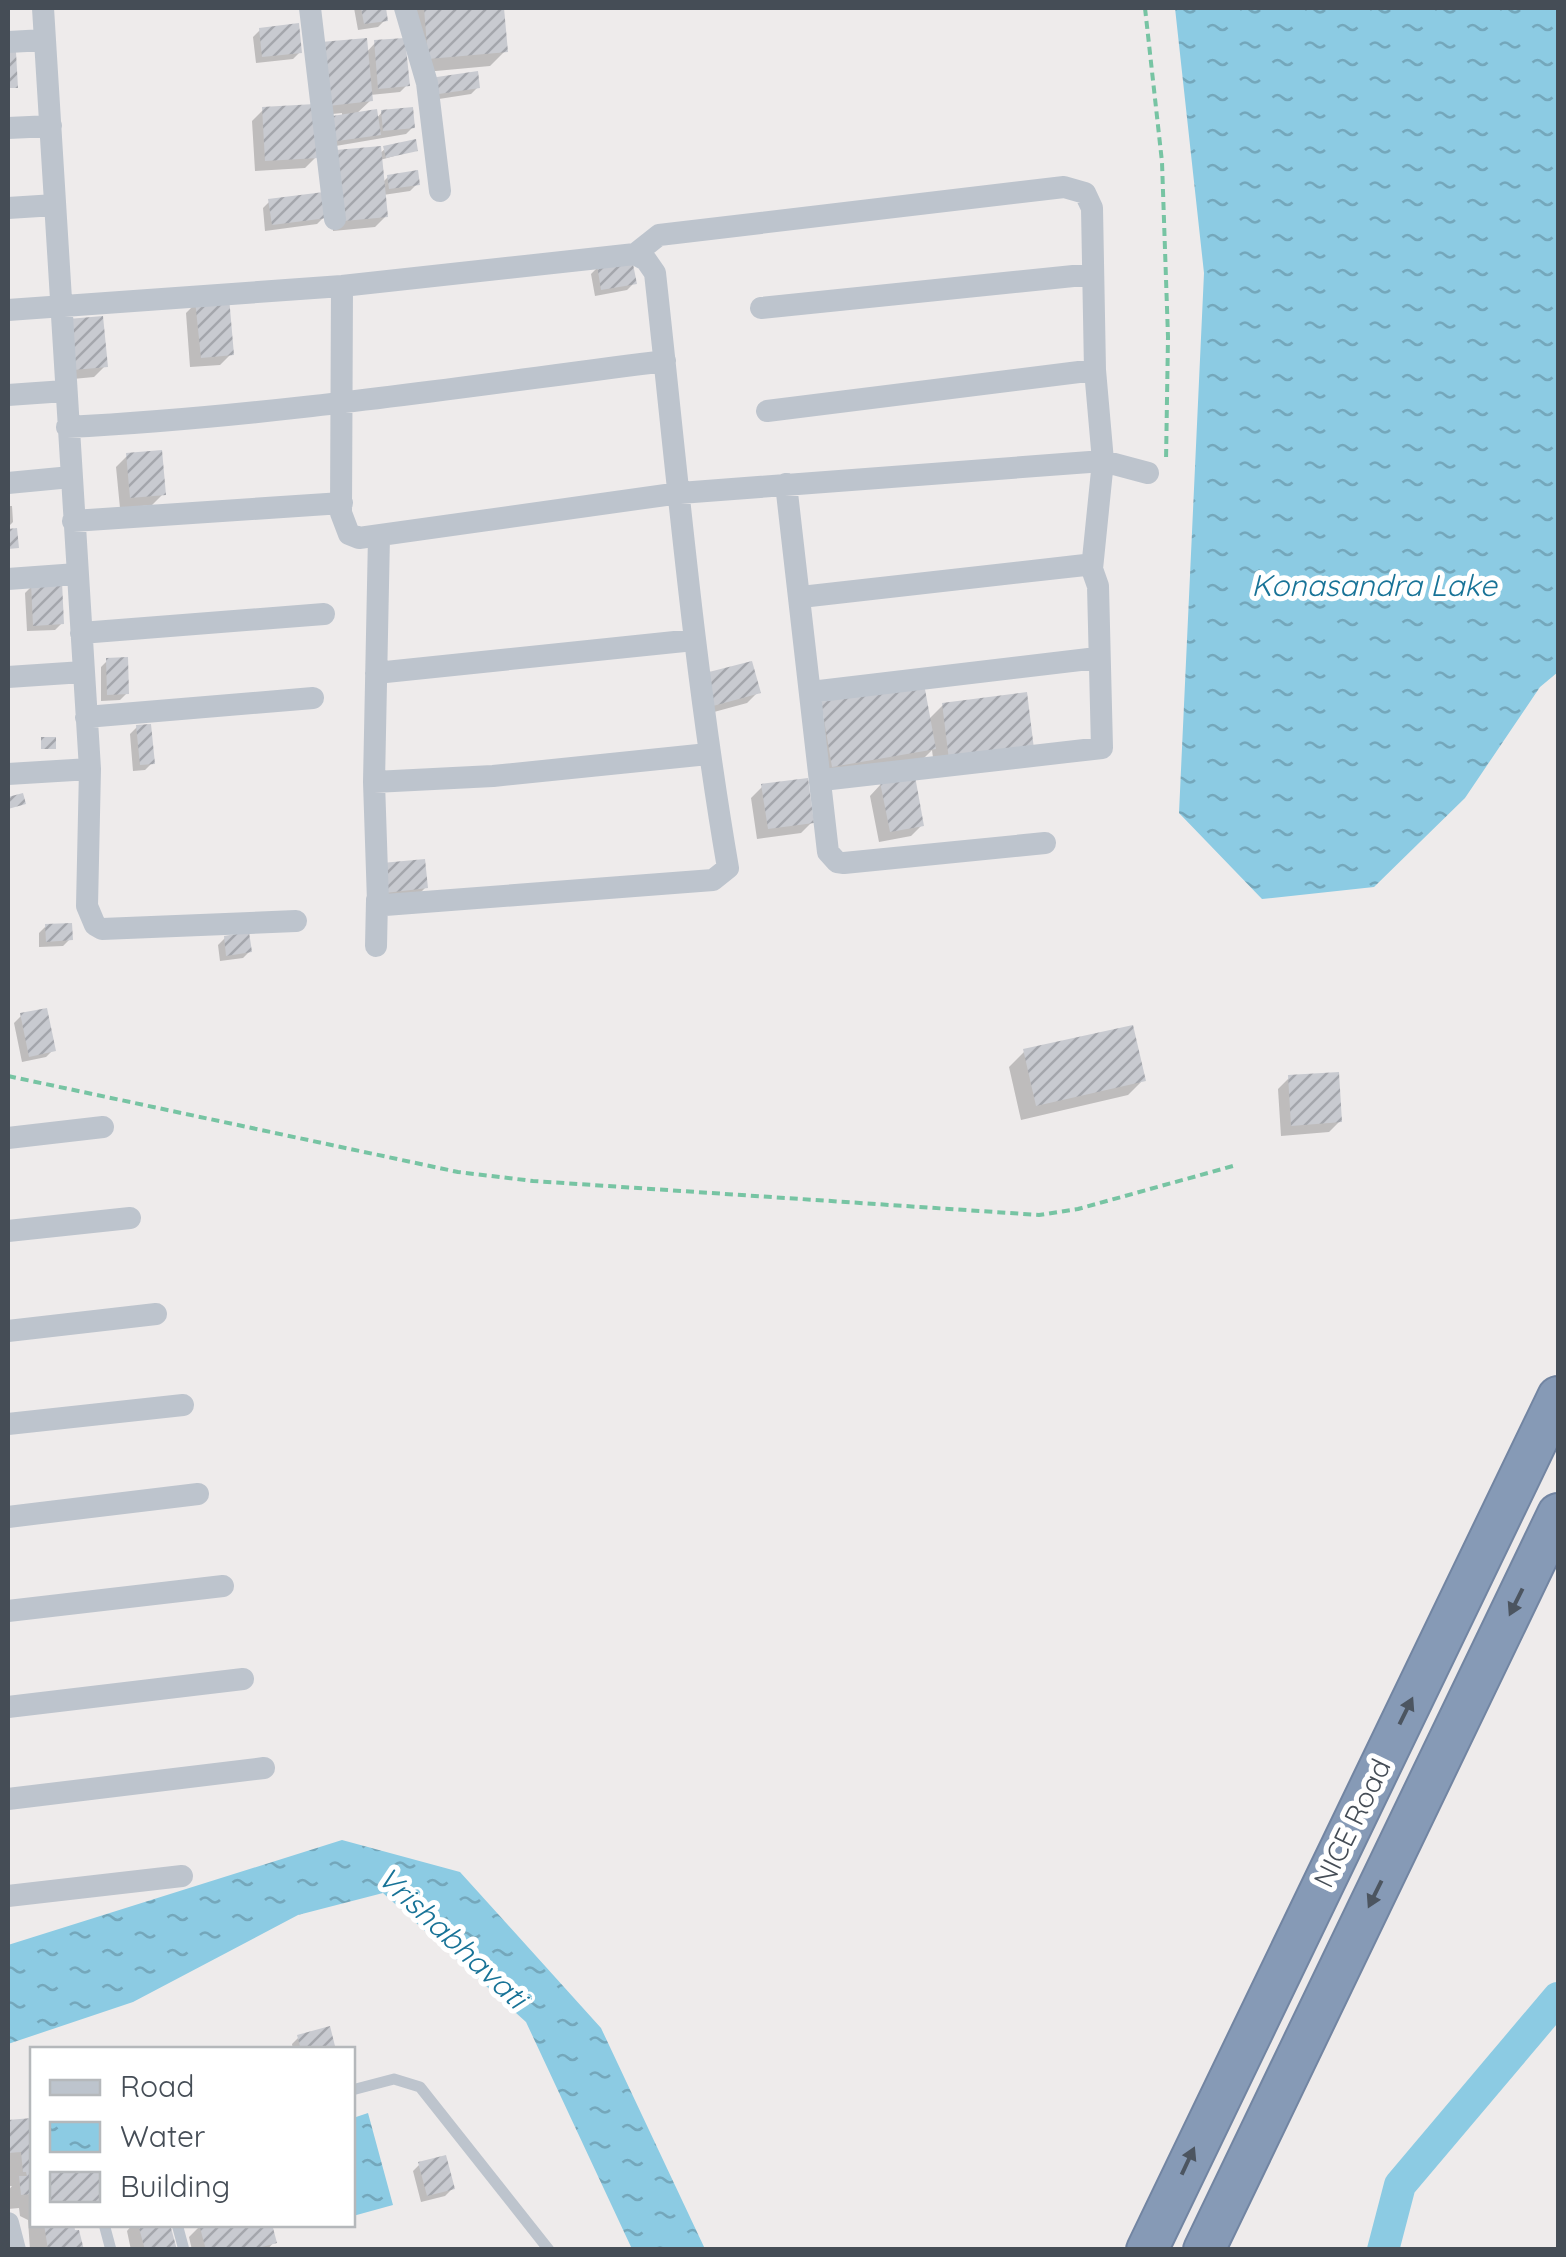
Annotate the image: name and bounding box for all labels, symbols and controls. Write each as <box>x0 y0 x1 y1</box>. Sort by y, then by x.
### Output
water label: Konasandra Lake <box>1251 566 1498 604</box>
one-way arrow <box>1508 1587 1525 1616</box>
one-way arrow <box>1397 1696 1414 1725</box>
street label: NICE Road <box>1305 1753 1398 1893</box>
water label: Vrishabhavati <box>370 1858 538 2019</box>
one-way arrow <box>1367 1880 1384 1909</box>
legend <box>30 2047 355 2227</box>
text: Road <box>120 2067 194 2105</box>
text: Water <box>120 2117 206 2155</box>
one-way arrow <box>1180 2146 1197 2175</box>
text: Building <box>120 2167 230 2205</box>

